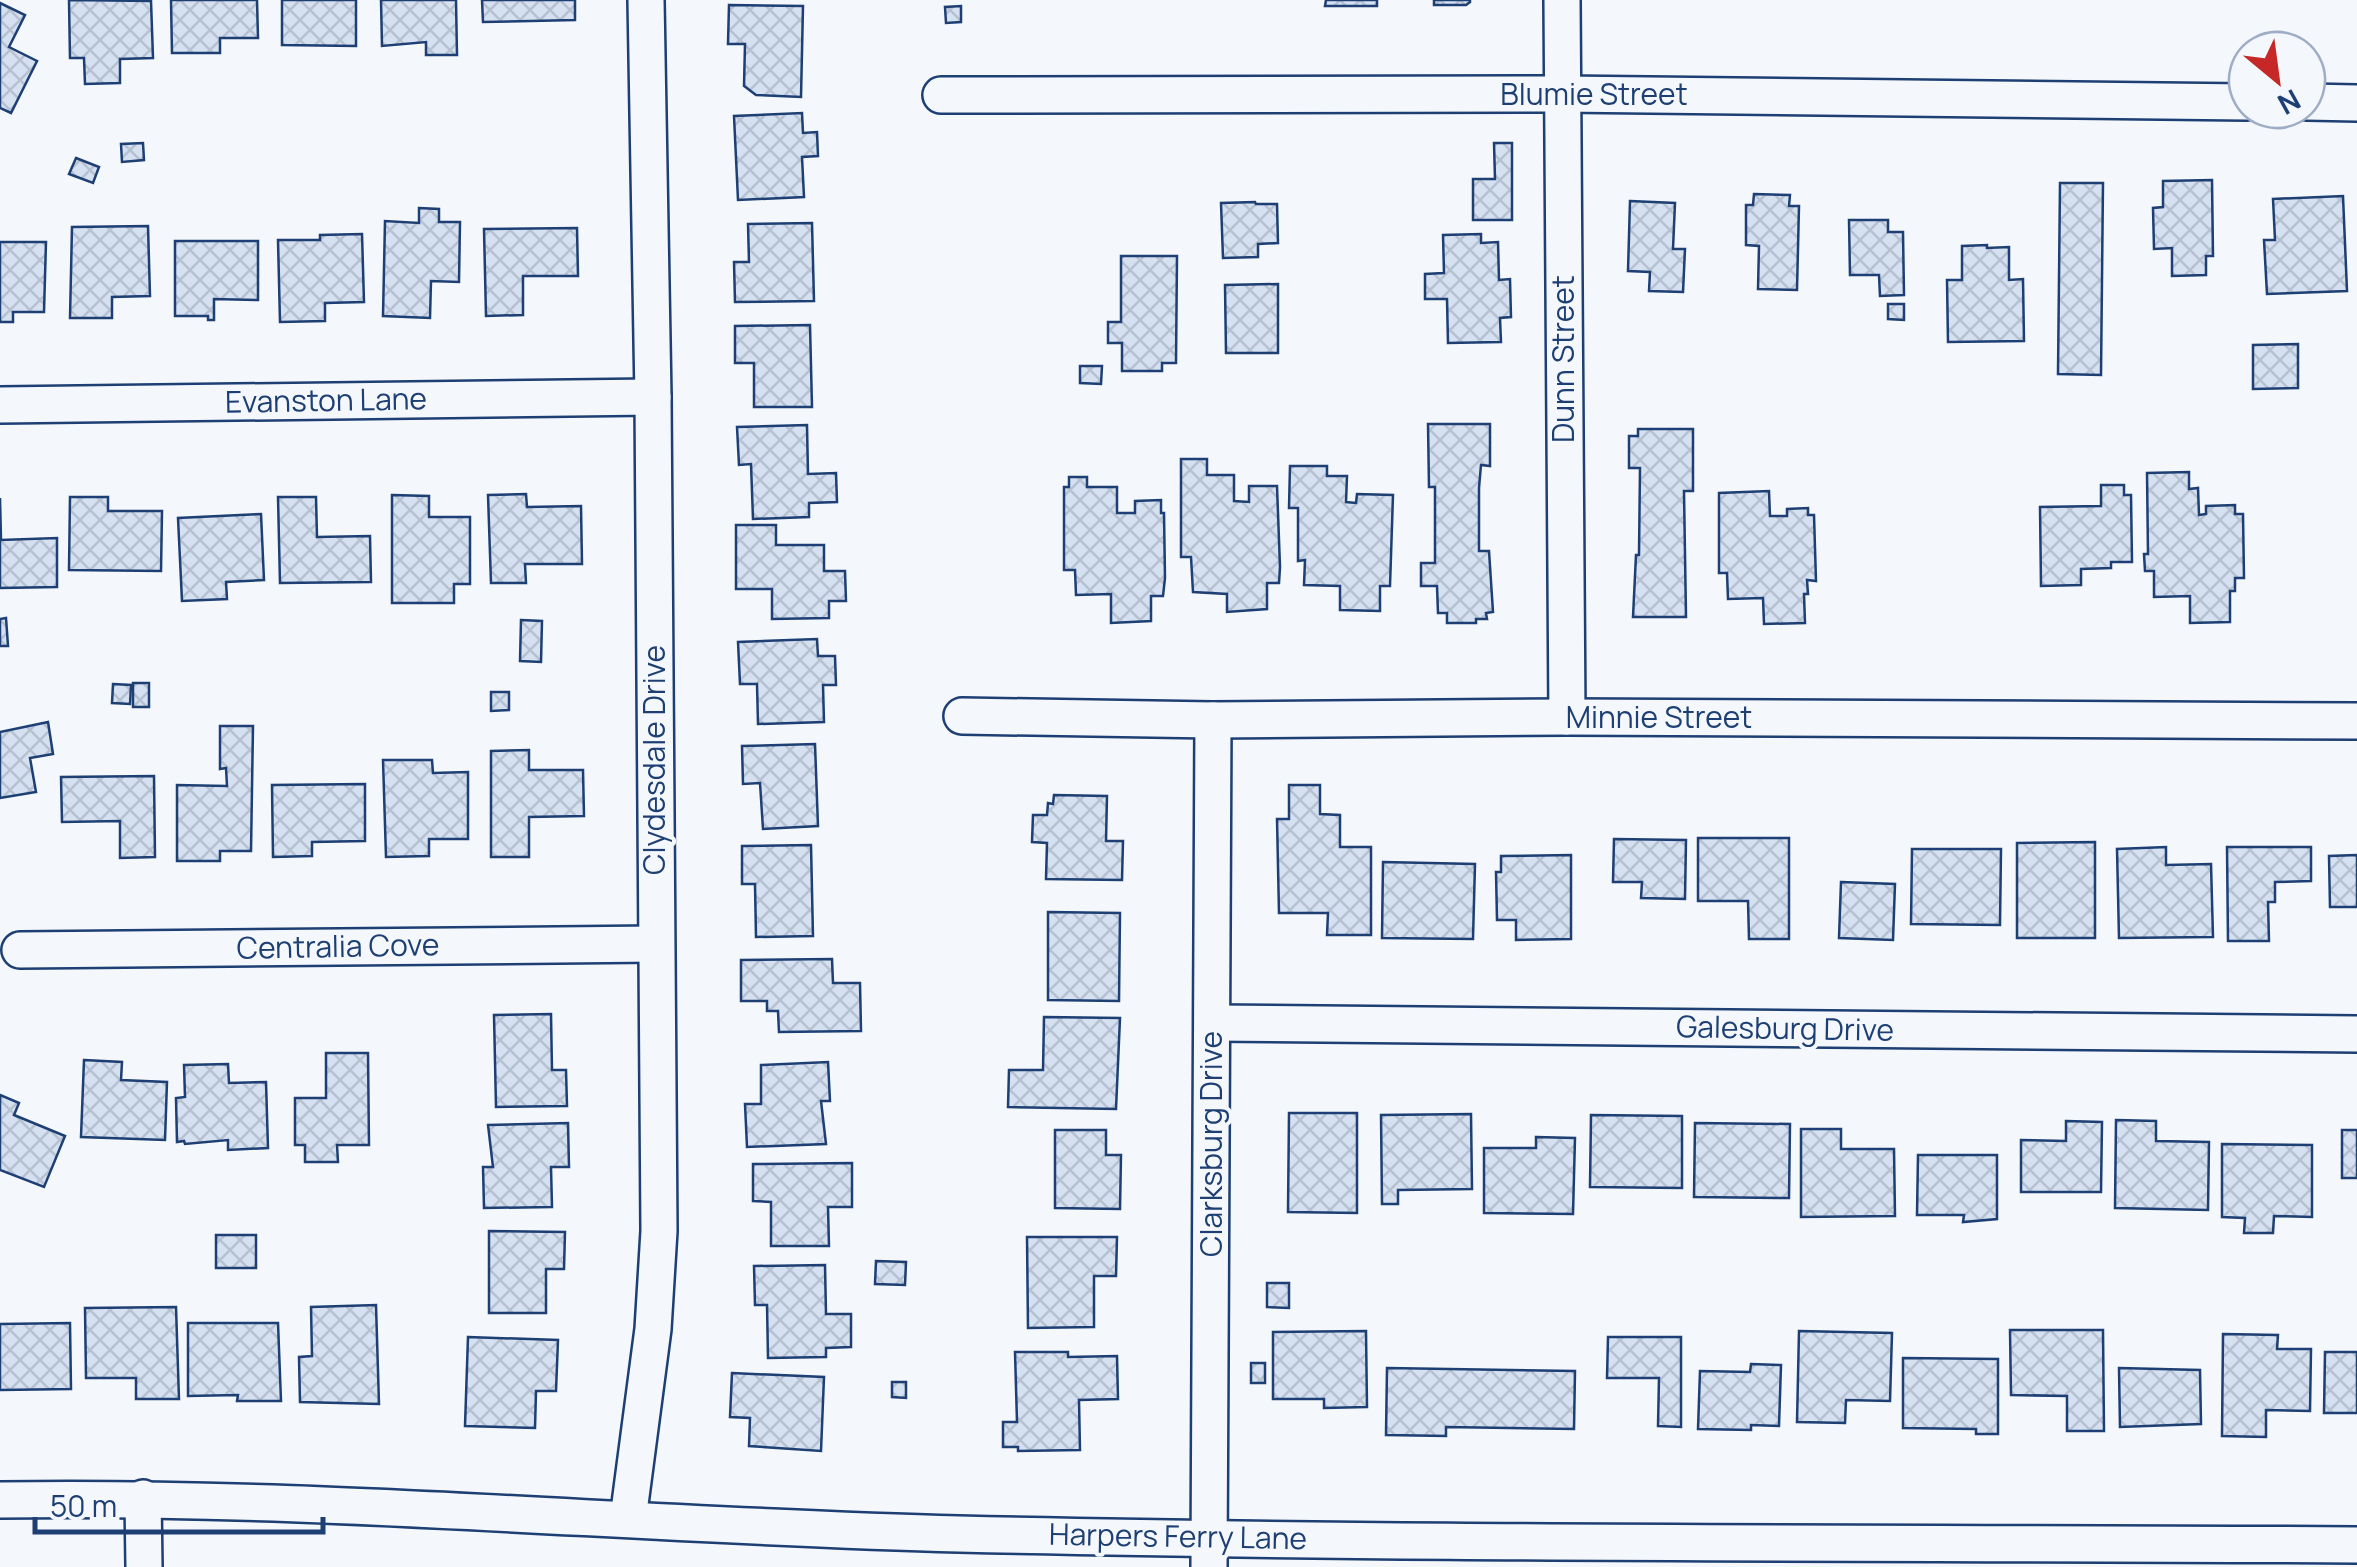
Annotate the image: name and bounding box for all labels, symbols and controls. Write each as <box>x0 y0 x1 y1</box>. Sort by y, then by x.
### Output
north arrow <box>2227 30 2327 130</box>
street label: Blumie Street <box>1500 73 1688 114</box>
text: N <box>2272 81 2308 124</box>
street label: Dunn Street <box>1542 275 1583 443</box>
street label: Evanston Lane <box>225 377 427 422</box>
street label: Clydesdale Drive <box>633 645 674 875</box>
street label: Minnie Street <box>1566 696 1752 737</box>
street label: Centralia Cove <box>236 923 440 968</box>
street label: Galesburg Drive <box>1676 1005 1894 1050</box>
street label: Clarksburg Drive <box>1190 1031 1231 1257</box>
scale bar <box>35 1472 322 1534</box>
text: 50 m <box>50 1485 117 1526</box>
street label: Harpers Ferry Lane <box>1049 1513 1307 1558</box>

